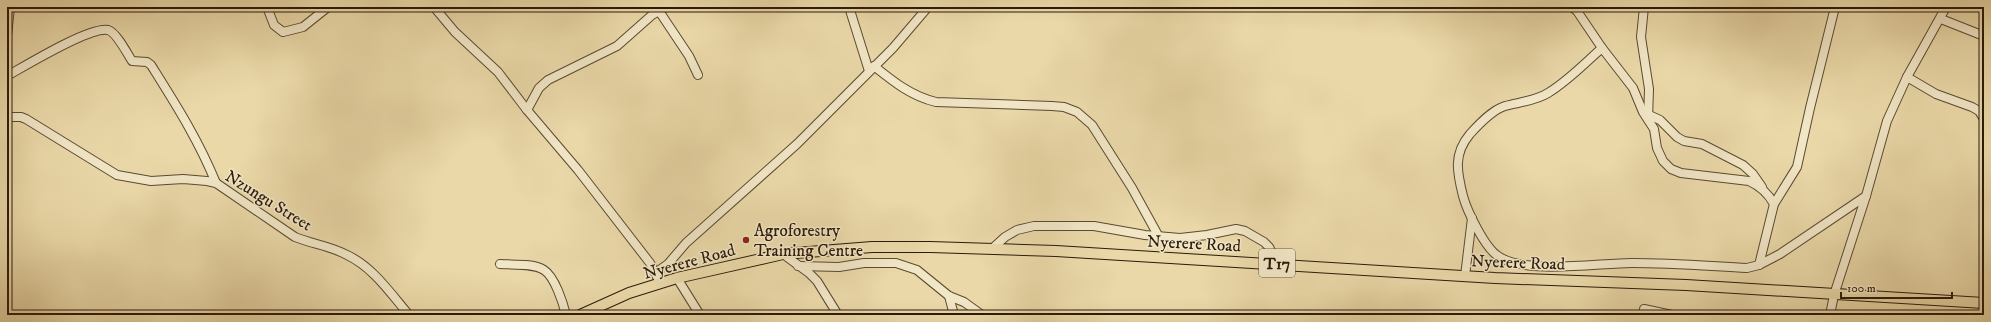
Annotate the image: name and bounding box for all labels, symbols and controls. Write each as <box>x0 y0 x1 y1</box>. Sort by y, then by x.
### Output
street label: Nzungu Street <box>221 165 316 237</box>
place label: Agroforestry Training Centre <box>754 220 863 262</box>
street label: Nyerere Road <box>1146 231 1242 257</box>
marker: Agroforestry Training Centre <box>741 235 751 245</box>
street label: Nyerere Road <box>641 239 738 285</box>
road number: T17 <box>1259 249 1295 277</box>
street label: Nyerere Road <box>1470 250 1566 276</box>
scale bar <box>1841 274 1952 300</box>
text: 100 m <box>1847 281 1876 296</box>

